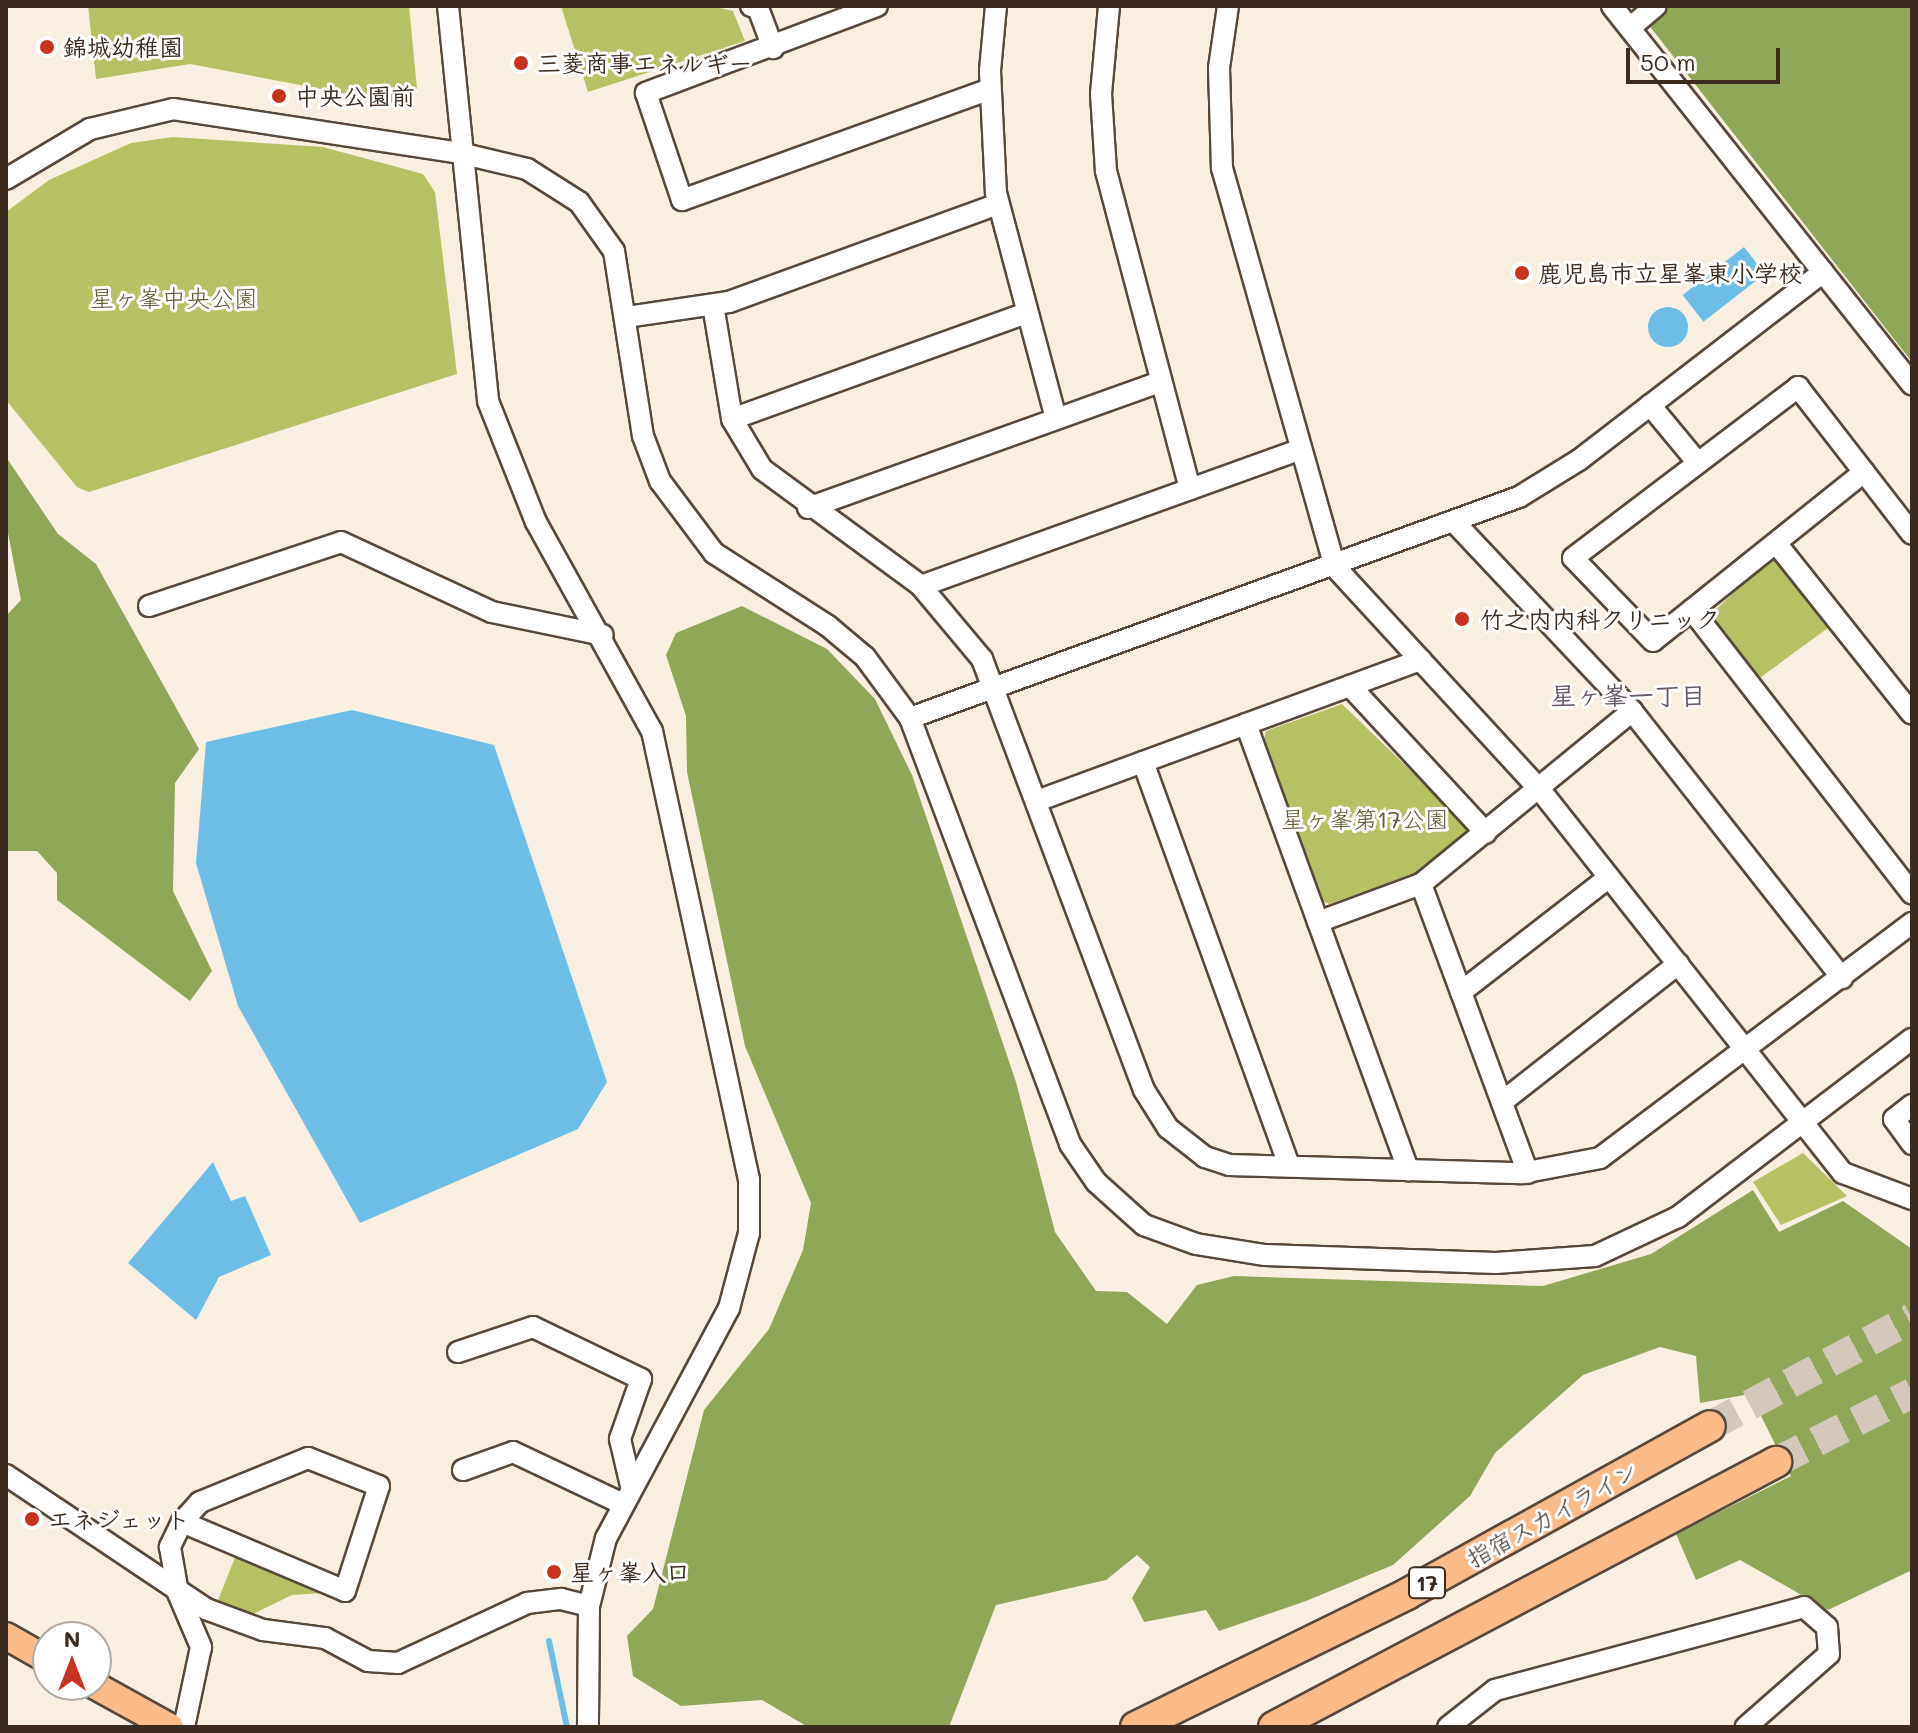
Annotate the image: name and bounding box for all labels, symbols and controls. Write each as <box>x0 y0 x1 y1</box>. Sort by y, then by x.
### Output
scale bar <box>1630 32 1784 82</box>
place label: 錦城幼稚園 <box>63 33 183 61</box>
marker: 錦城幼稚園 <box>38 38 56 56</box>
text: 50 m <box>1640 46 1696 77</box>
place label: 三菱商事エネルギー <box>537 49 753 77</box>
marker: 三菱商事エネルギー <box>512 54 530 72</box>
place label: 中央公園前 <box>295 82 415 110</box>
marker: 中央公園前 <box>270 87 288 105</box>
place label: 鹿児島市立星峯東小学校 <box>1538 259 1802 287</box>
marker: 鹿児島市立星峯東小学校 <box>1513 264 1531 282</box>
park label: 星ヶ峯中央公園 <box>90 284 258 312</box>
place label: 竹之内内科クリニック <box>1480 605 1720 633</box>
marker: 竹之内内科クリニック <box>1451 608 1473 630</box>
district label: 星ヶ峯一丁目 <box>1550 680 1706 712</box>
park label: 星ヶ峯第17公園 <box>1281 805 1449 833</box>
street label: 指宿スカイライン <box>1461 1455 1643 1573</box>
place label: エネジェット <box>48 1505 192 1533</box>
marker: エネジェット <box>23 1510 41 1528</box>
place label: 星ヶ峯入口 <box>570 1558 690 1586</box>
marker: 星ヶ峯入口 <box>545 1563 563 1581</box>
road number: 17 <box>1407 1565 1447 1601</box>
north arrow <box>32 1621 112 1701</box>
text: N <box>64 1624 80 1653</box>

